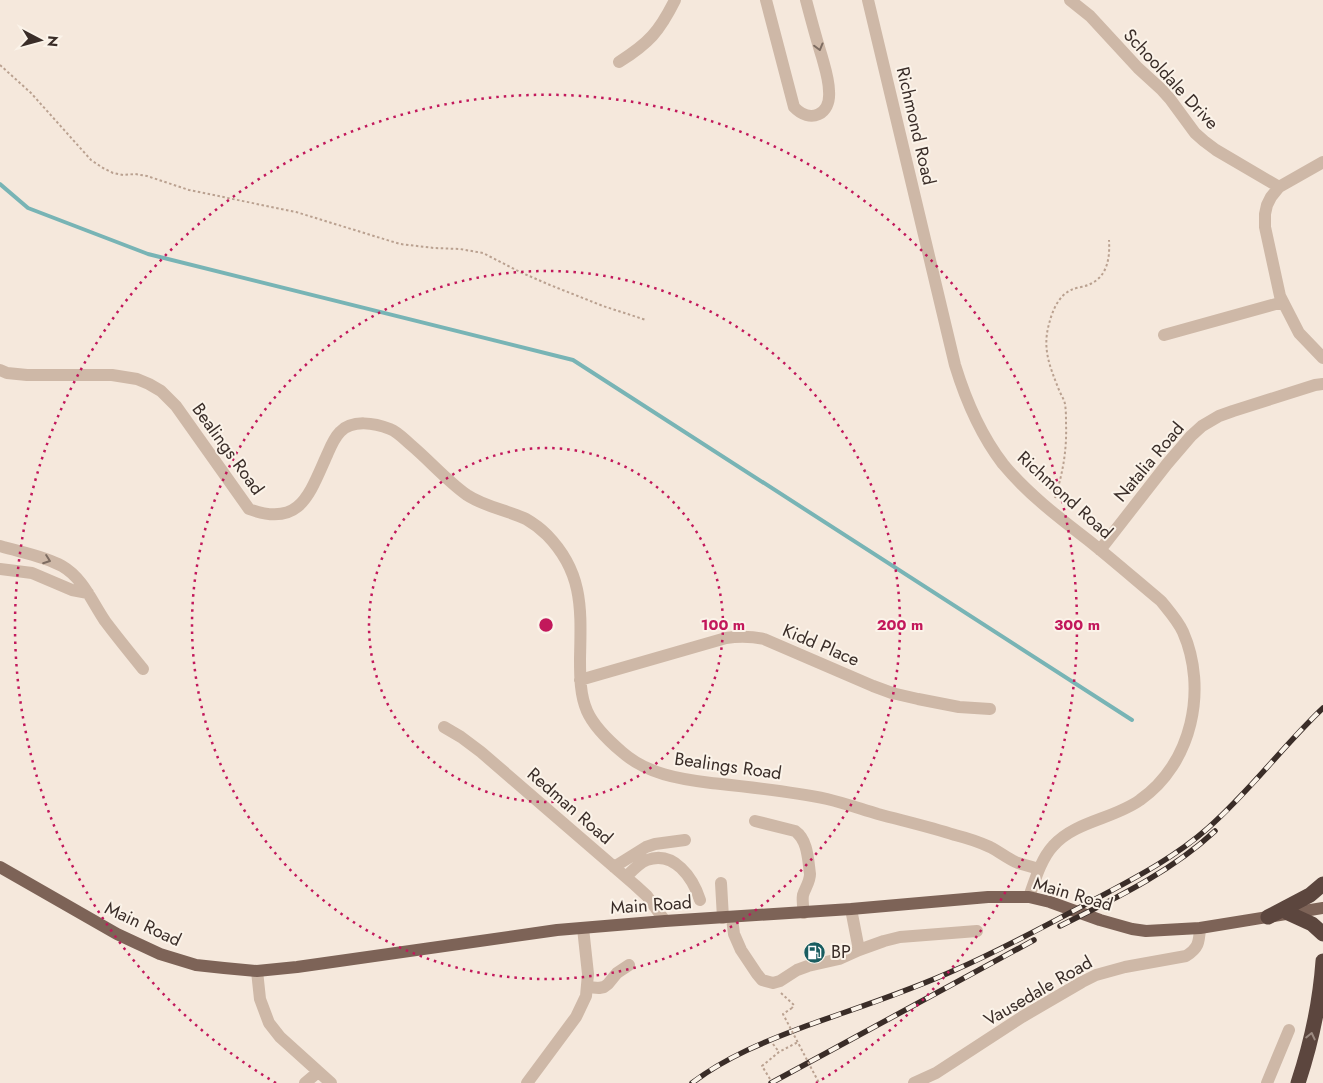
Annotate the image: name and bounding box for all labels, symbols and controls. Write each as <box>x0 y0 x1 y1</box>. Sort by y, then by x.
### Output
north arrow <box>15 15 65 65</box>
street label: Schooldale Drive <box>1117 23 1225 135</box>
text: N <box>42 35 63 48</box>
one-way arrow <box>813 43 824 52</box>
street label: Richmond Road <box>890 64 942 188</box>
street label: Bealings Road <box>186 398 270 500</box>
street label: Natalia Road <box>1108 416 1190 508</box>
street label: Richmond Road <box>1011 445 1119 545</box>
one-way arrow <box>42 554 50 564</box>
text: 100 m <box>701 614 745 636</box>
text: 200 m <box>877 614 923 636</box>
text: 300 m <box>1054 614 1100 636</box>
centre of rings <box>537 616 555 634</box>
street label: Kidd Place <box>778 617 864 673</box>
street label: Bealings Road <box>673 746 783 786</box>
street label: Redman Road <box>521 761 619 851</box>
street label: Main Road <box>1030 870 1116 918</box>
street label: Main Road <box>609 889 693 921</box>
street label: Main Road <box>101 895 185 953</box>
place label: BP <box>831 939 851 965</box>
fuel station icon: BP <box>803 940 827 964</box>
street label: Vausedale Road <box>979 949 1097 1033</box>
one-way arrow <box>1305 1032 1316 1041</box>

